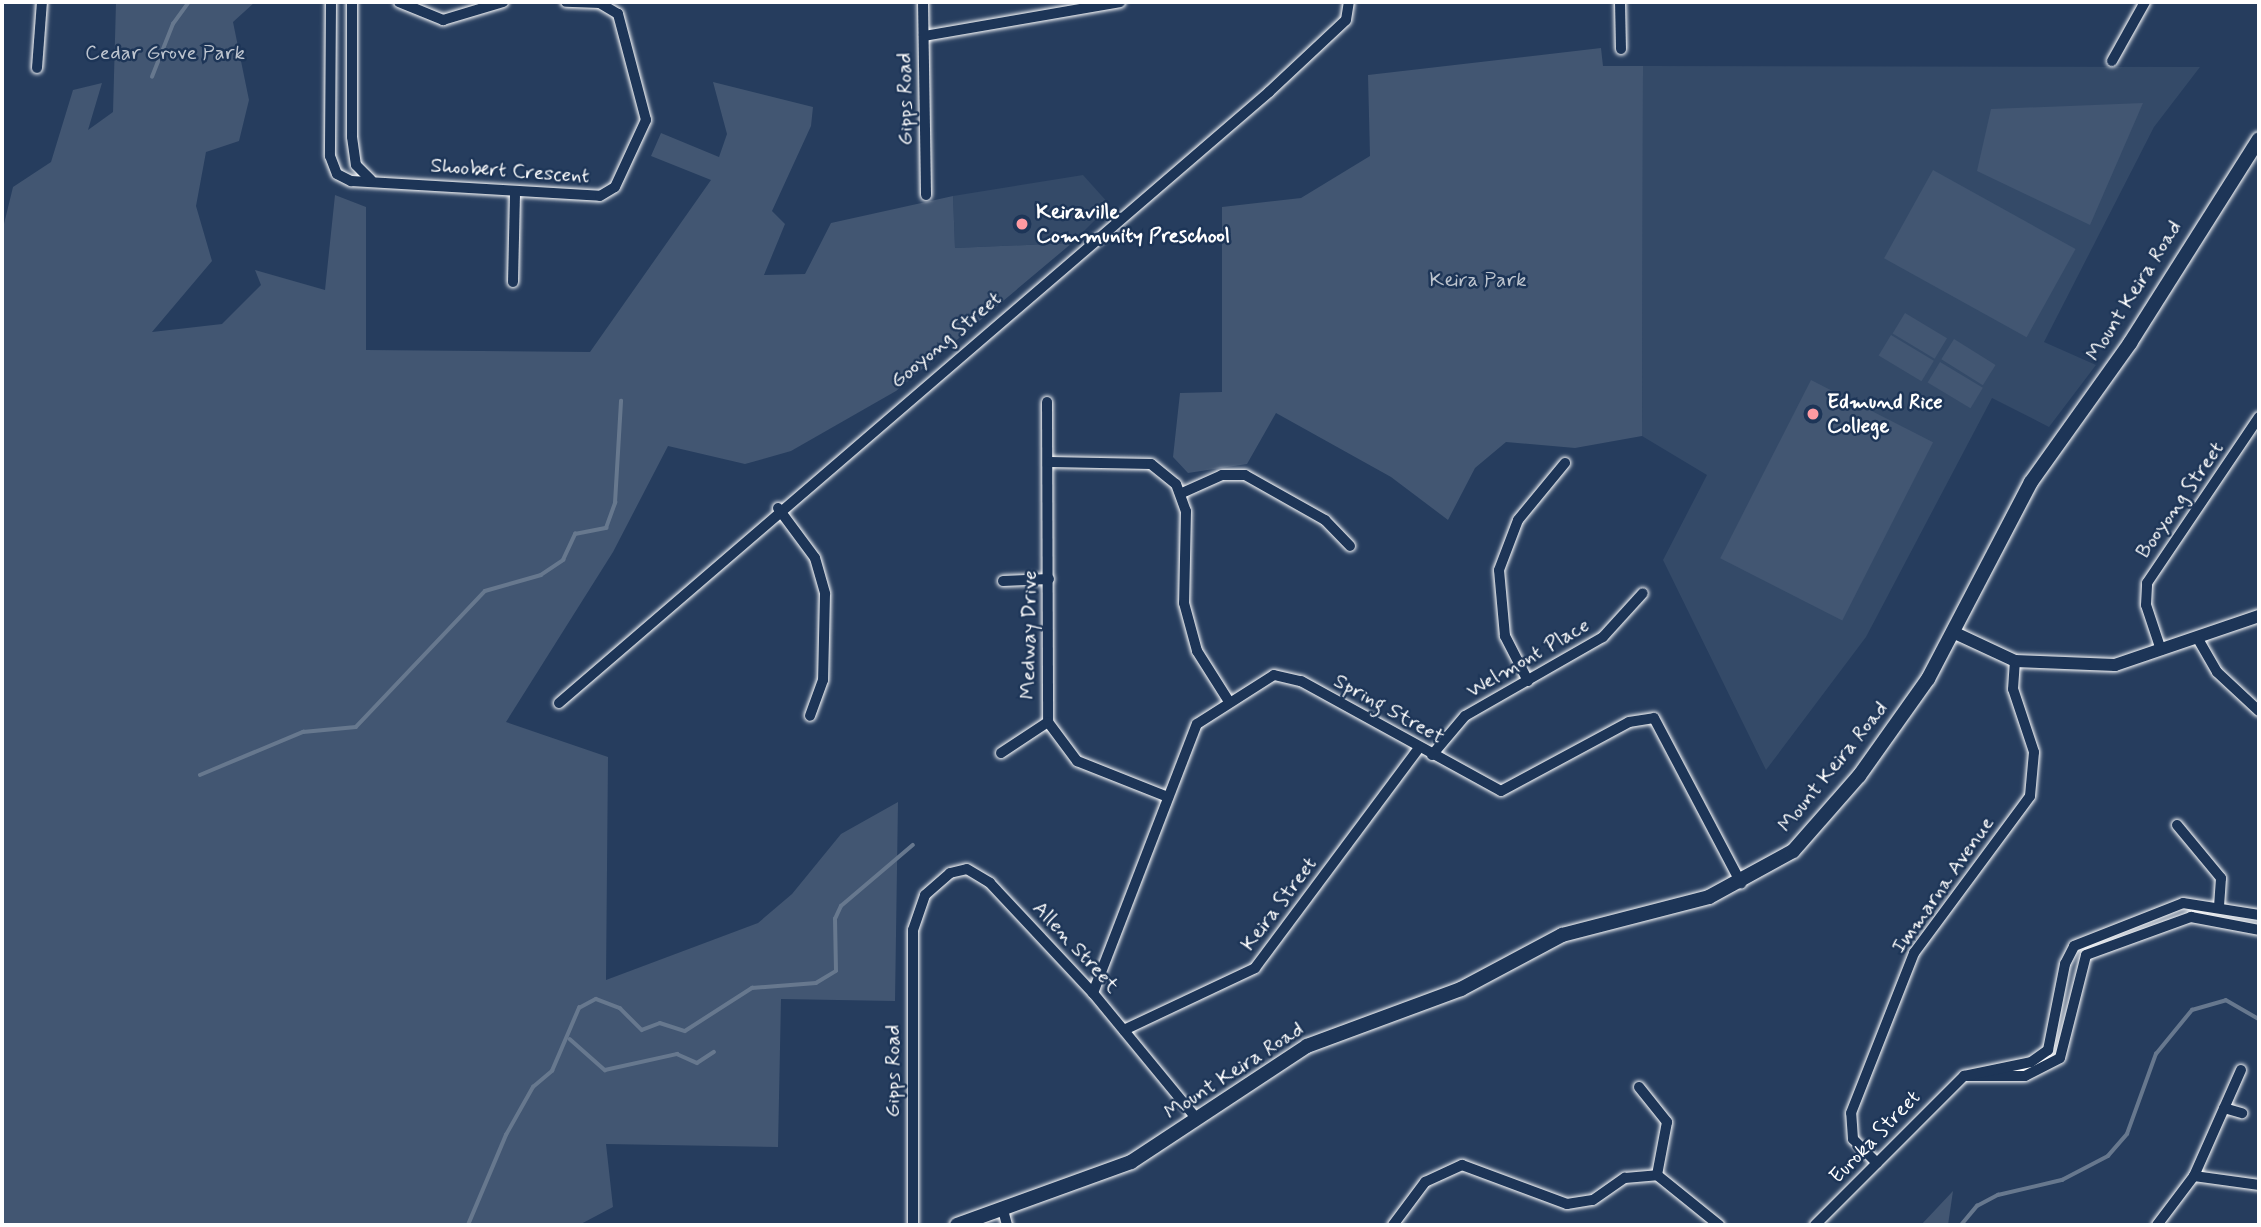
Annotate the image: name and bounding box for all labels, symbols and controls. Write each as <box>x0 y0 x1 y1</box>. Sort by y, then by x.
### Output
park label: Cedar Grove Park <box>85 40 245 66</box>
street label: Gipps Road <box>892 52 918 146</box>
street label: Shoobert Crescent <box>428 153 592 189</box>
place label: Keiraville Community Preschool <box>1036 199 1230 249</box>
marker: Keiraville Community Preschool <box>1014 216 1030 232</box>
street label: Mount Keira Road <box>2081 217 2187 365</box>
park label: Keira Park <box>1430 267 1526 293</box>
street label: Gooyong Street <box>884 285 1008 395</box>
place label: Edmund Rice College <box>1827 389 1945 439</box>
marker: Edmund Rice College <box>1805 406 1821 422</box>
street label: Booyong Street <box>2129 435 2231 565</box>
street label: Medway Drive <box>1015 571 1043 699</box>
street label: Welmont Place <box>1463 613 1593 703</box>
street label: Spring Street <box>1330 669 1448 749</box>
street label: Mount Keira Road <box>1773 697 1893 837</box>
street label: Immarna Avenue <box>1886 812 2000 958</box>
street label: Keira Street <box>1234 851 1324 957</box>
street label: Allen Street <box>1027 896 1125 998</box>
street label: Mount Keira Road <box>1160 1017 1308 1125</box>
street label: Gipps Road <box>880 1024 906 1118</box>
street label: Euroka Street <box>1823 1084 1927 1190</box>

